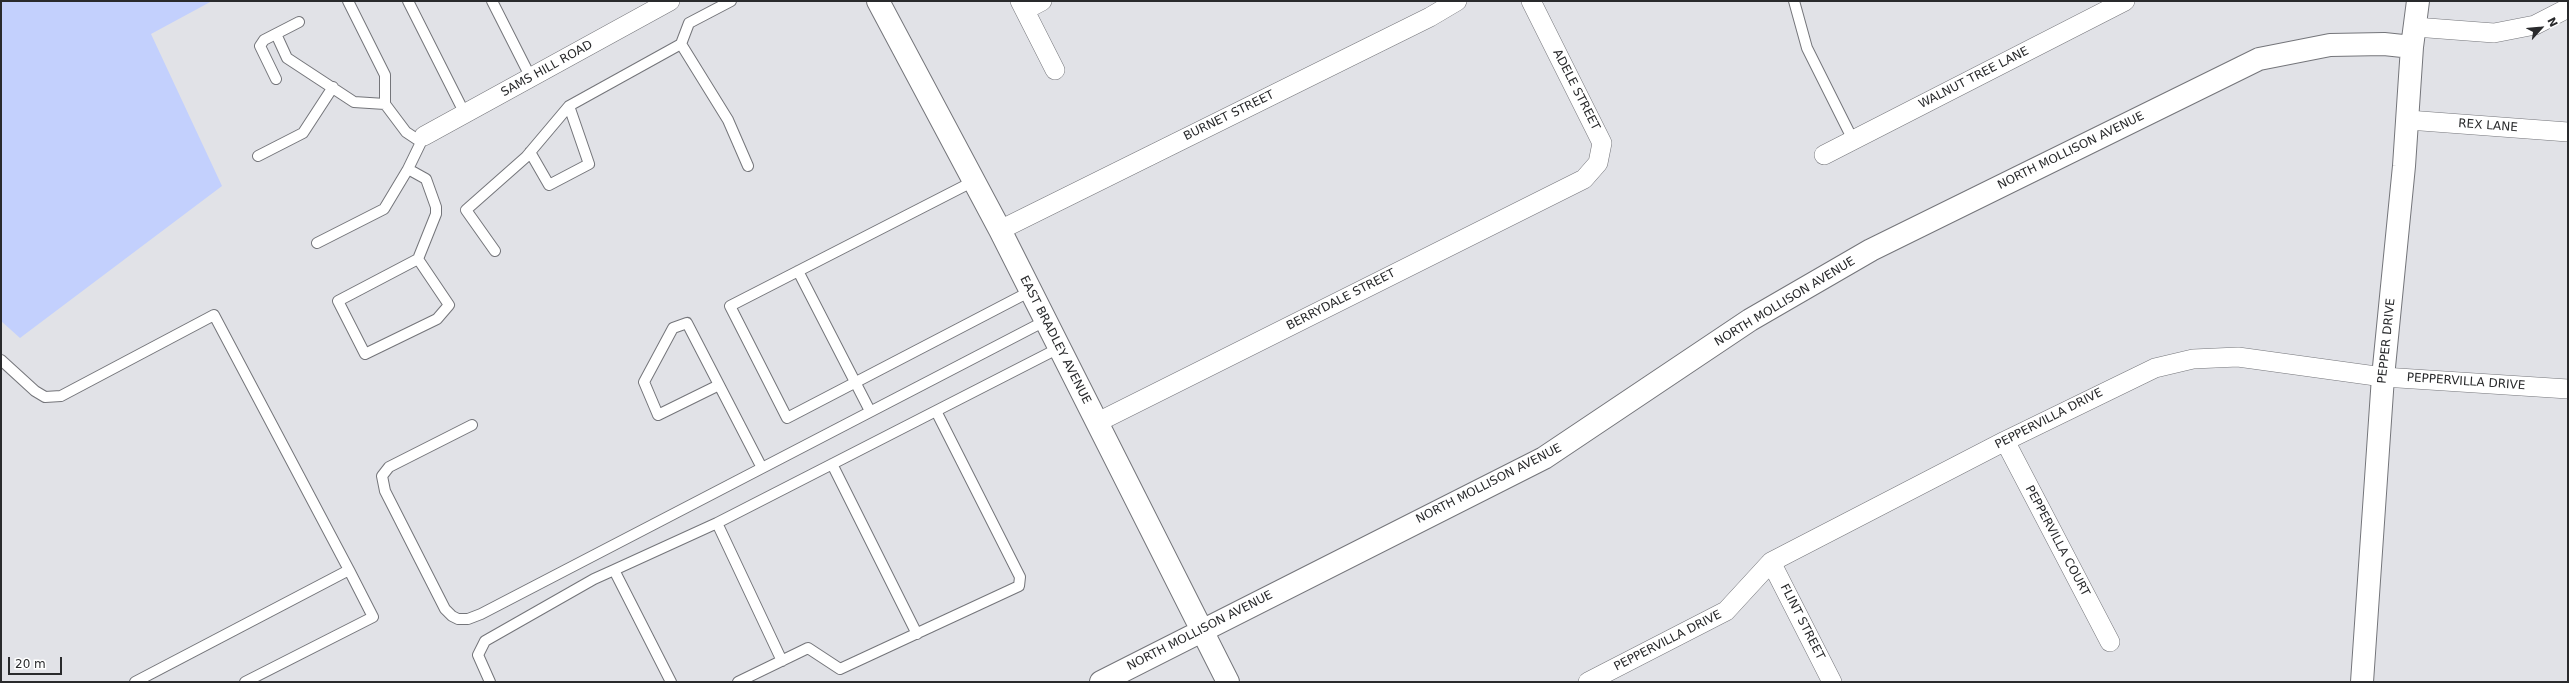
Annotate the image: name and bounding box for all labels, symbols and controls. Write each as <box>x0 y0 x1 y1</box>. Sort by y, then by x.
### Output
north arrow <box>2521 8 2561 48</box>
text: N <box>2544 15 2560 29</box>
street label: SAMS HILL ROAD <box>499 38 595 100</box>
street label: WALNUT TREE LANE <box>1917 44 2031 112</box>
street label: ADELE STREET <box>1549 47 1603 133</box>
street label: BURNET STREET <box>1181 88 1277 144</box>
street label: NORTH MOLLISON AVENUE <box>1995 109 2147 193</box>
street label: REX LANE <box>2458 117 2518 135</box>
street label: NORTH MOLLISON AVENUE <box>1712 254 1858 350</box>
street label: BERRYDALE STREET <box>1284 266 1398 334</box>
street label: EAST BRADLEY AVENUE <box>1016 273 1094 407</box>
street label: PEPPER DRIVE <box>2375 298 2399 384</box>
street label: PEPPERVILLA DRIVE <box>2406 371 2526 393</box>
street label: PEPPERVILLA DRIVE <box>1993 386 2105 452</box>
street label: NORTH MOLLISON AVENUE <box>1414 441 1564 527</box>
street label: PEPPERVILLA COURT <box>2022 483 2092 599</box>
street label: FLINT STREET <box>1777 582 1827 662</box>
street label: NORTH MOLLISON AVENUE <box>1125 588 1275 674</box>
street label: PEPPERVILLA DRIVE <box>1612 608 1724 674</box>
scale bar <box>10 649 64 675</box>
text: 20 m <box>15 657 46 671</box>

